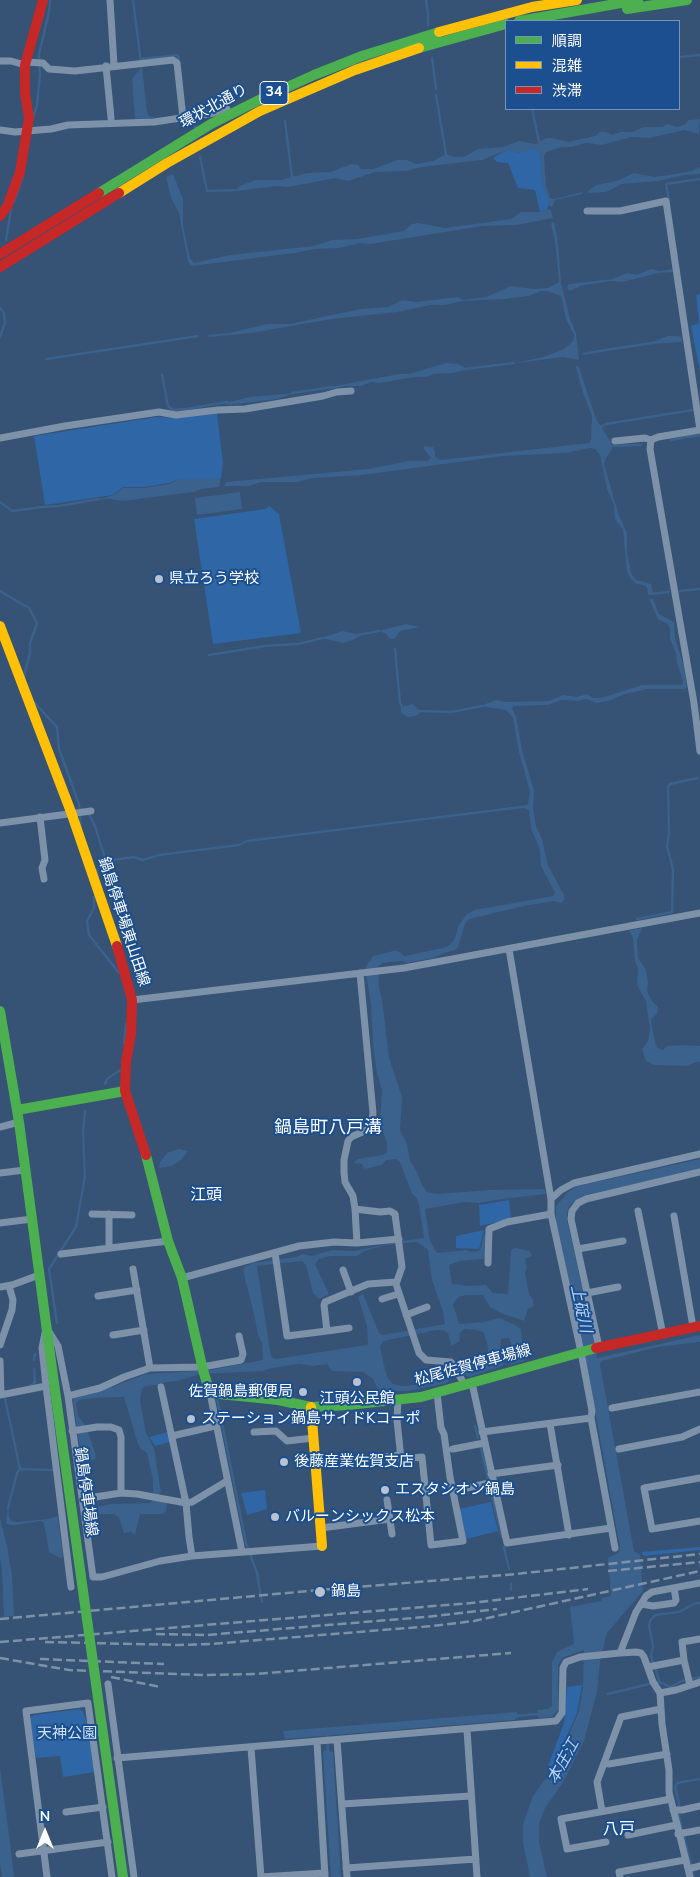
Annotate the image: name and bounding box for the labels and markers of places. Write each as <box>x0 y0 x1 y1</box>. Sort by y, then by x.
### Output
place label: 県立ろう学校 <box>169 570 259 588</box>
marker: 県立ろう学校 <box>153 573 165 585</box>
marker: 江頭公民館 <box>351 1376 363 1388</box>
place label: 佐賀鍋島郵便局 <box>188 1383 293 1401</box>
marker: 佐賀鍋島郵便局 <box>297 1386 309 1398</box>
place label: 江頭公民館 <box>320 1390 394 1408</box>
place label: ステーション鍋島サイドKコーポ <box>201 1410 420 1428</box>
marker: ステーション鍋島サイドKコーポ <box>185 1413 197 1425</box>
place label: 後藤産業佐賀支店 <box>294 1453 414 1471</box>
marker: 後藤産業佐賀支店 <box>278 1456 290 1468</box>
place label: エスタシオン鍋島 <box>395 1481 515 1499</box>
marker: エスタシオン鍋島 <box>379 1484 391 1496</box>
place label: バルーンシックス松本 <box>285 1508 435 1526</box>
marker: バルーンシックス松本 <box>269 1511 281 1523</box>
place label: 鍋島 <box>331 1583 361 1601</box>
marker: 鍋島 <box>313 1585 327 1599</box>

